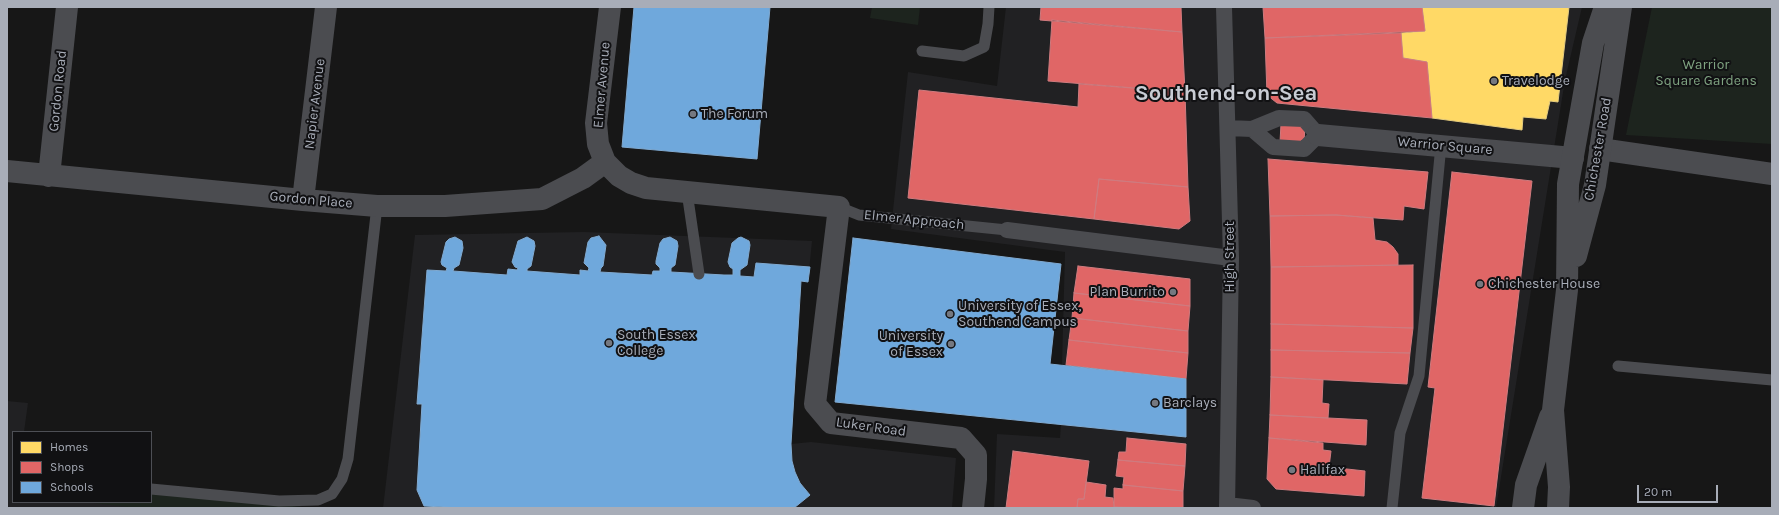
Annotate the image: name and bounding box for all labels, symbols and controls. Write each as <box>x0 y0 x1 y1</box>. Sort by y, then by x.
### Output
street label: Elmer Avenue <box>590 41 614 129</box>
street label: Gordon Road <box>45 50 71 132</box>
park label: Warrior Square Gardens <box>1655 57 1757 90</box>
street label: Napier Avenue <box>301 58 329 150</box>
place label: Travelodge <box>1502 73 1570 89</box>
marker: Travelodge <box>1489 76 1499 86</box>
district label: Southend-on-Sea <box>1135 81 1317 107</box>
street label: Chichester Road <box>1581 96 1615 202</box>
place label: The Forum <box>701 106 768 122</box>
marker: The Forum <box>688 109 698 119</box>
street label: Warrior Square <box>1397 133 1493 159</box>
street label: Gordon Place <box>269 188 353 212</box>
street label: Elmer Approach <box>863 206 965 234</box>
street label: High Street <box>1222 221 1238 293</box>
place label: Chichester House <box>1488 276 1600 292</box>
marker: Chichester House <box>1475 279 1485 289</box>
place label: Plan Burrito <box>1089 284 1165 300</box>
marker: Plan Burrito <box>1168 287 1178 297</box>
place label: University of Essex, Southend Campus <box>958 298 1081 330</box>
marker: University of Essex, Southend Campus <box>945 309 955 319</box>
place label: South Essex College <box>617 327 696 360</box>
place label: University of Essex <box>879 328 943 360</box>
marker: South Essex College <box>604 338 614 348</box>
marker: University of Essex <box>946 339 956 349</box>
place label: Barclays <box>1163 395 1217 411</box>
marker: Barclays <box>1150 398 1160 408</box>
street label: Luker Road <box>835 414 907 440</box>
legend <box>12 431 152 503</box>
text: Homes <box>50 440 88 454</box>
text: Shops <box>50 460 84 474</box>
place label: Halifax <box>1300 462 1345 478</box>
marker: Halifax <box>1287 465 1297 475</box>
scale bar <box>1639 477 1720 503</box>
text: Schools <box>50 480 93 494</box>
text: 20 m <box>1644 485 1672 499</box>

